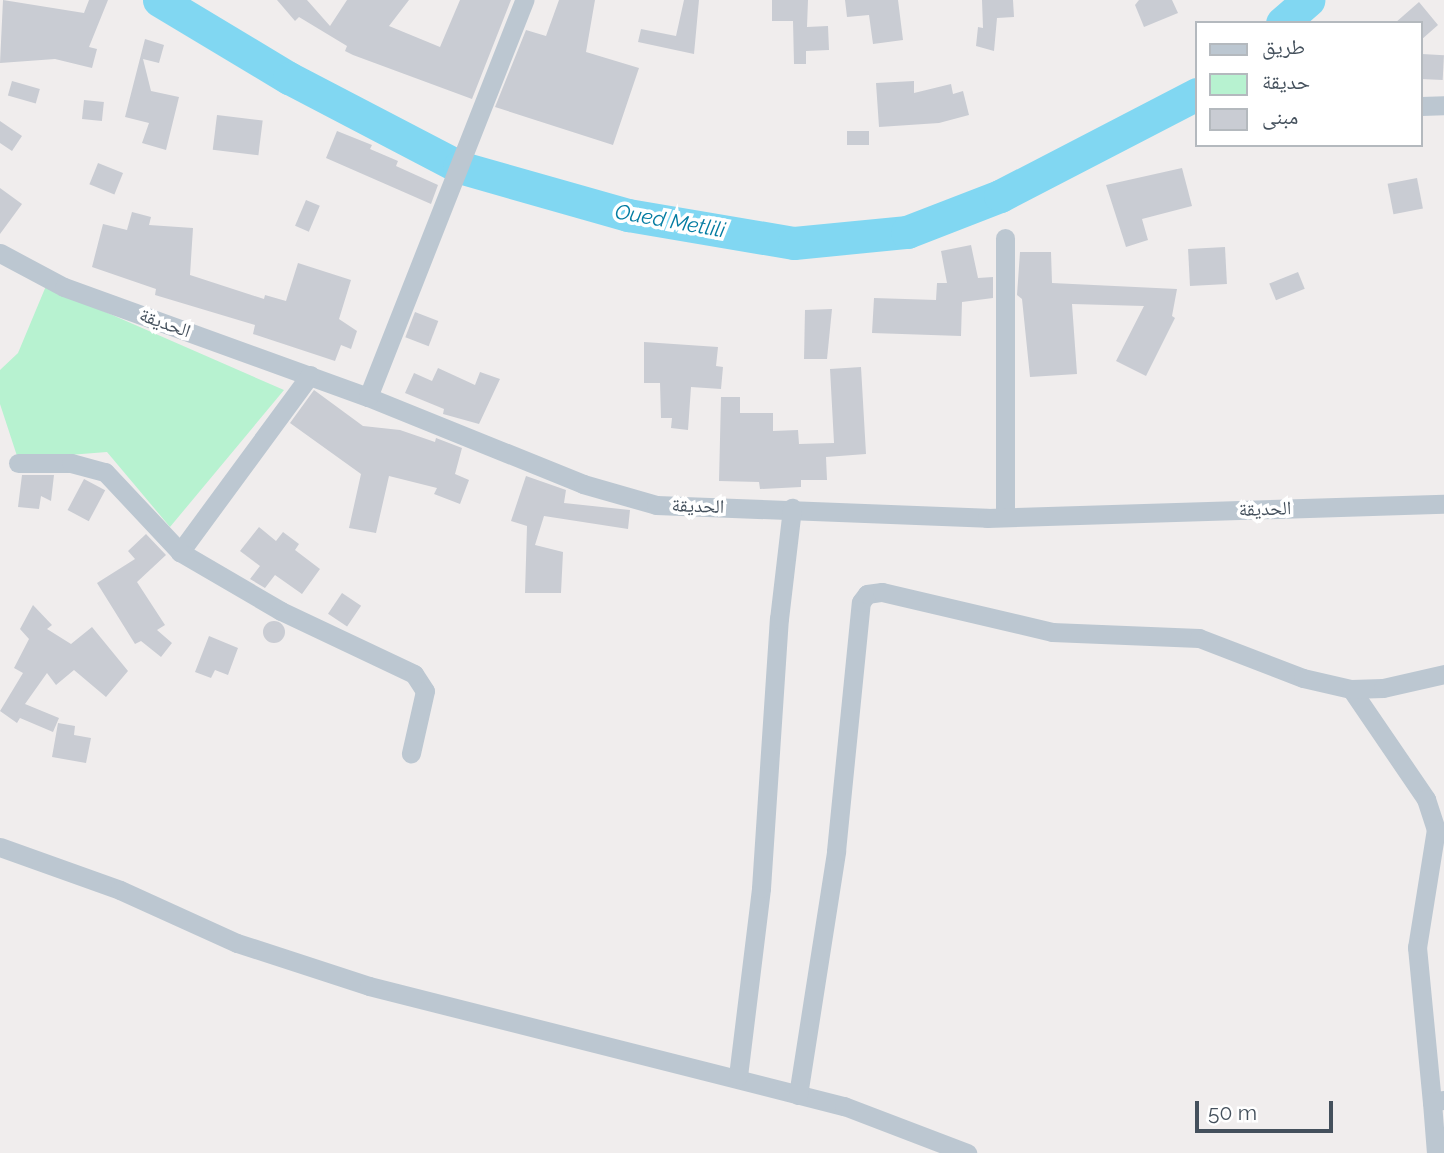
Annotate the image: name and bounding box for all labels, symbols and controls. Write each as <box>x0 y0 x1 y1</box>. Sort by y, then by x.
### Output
legend <box>1196 21 1423 147</box>
text: طريق <box>1262 34 1305 59</box>
text: حديقة <box>1262 69 1310 94</box>
text: مبنى <box>1262 104 1298 129</box>
water label: Oued Metlili <box>613 199 727 243</box>
street label: الحديقة <box>136 303 194 343</box>
street label: الحديقة <box>671 494 725 518</box>
street label: الحديقة <box>1238 497 1292 521</box>
scale bar <box>1199 1086 1337 1130</box>
text: 50 m <box>1208 1100 1257 1125</box>

